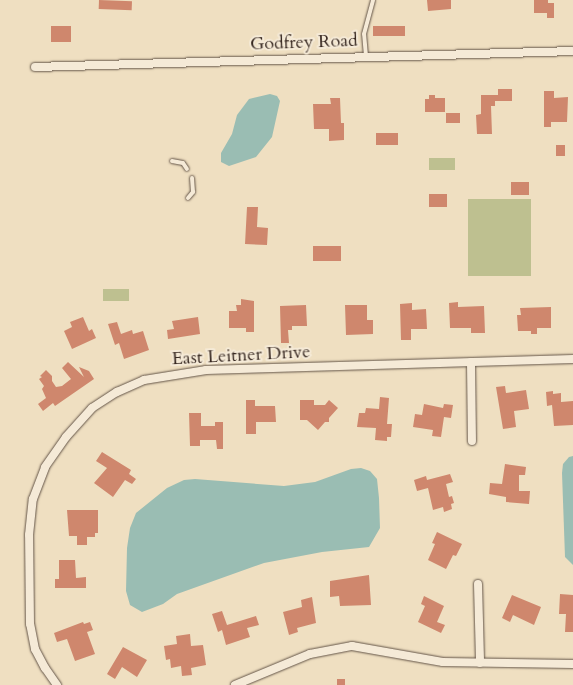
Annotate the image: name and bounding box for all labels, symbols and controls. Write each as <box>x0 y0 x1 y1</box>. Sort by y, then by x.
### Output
street label: Godfrey Road <box>250 30 358 56</box>
street label: East Leitner Drive <box>171 342 311 370</box>

